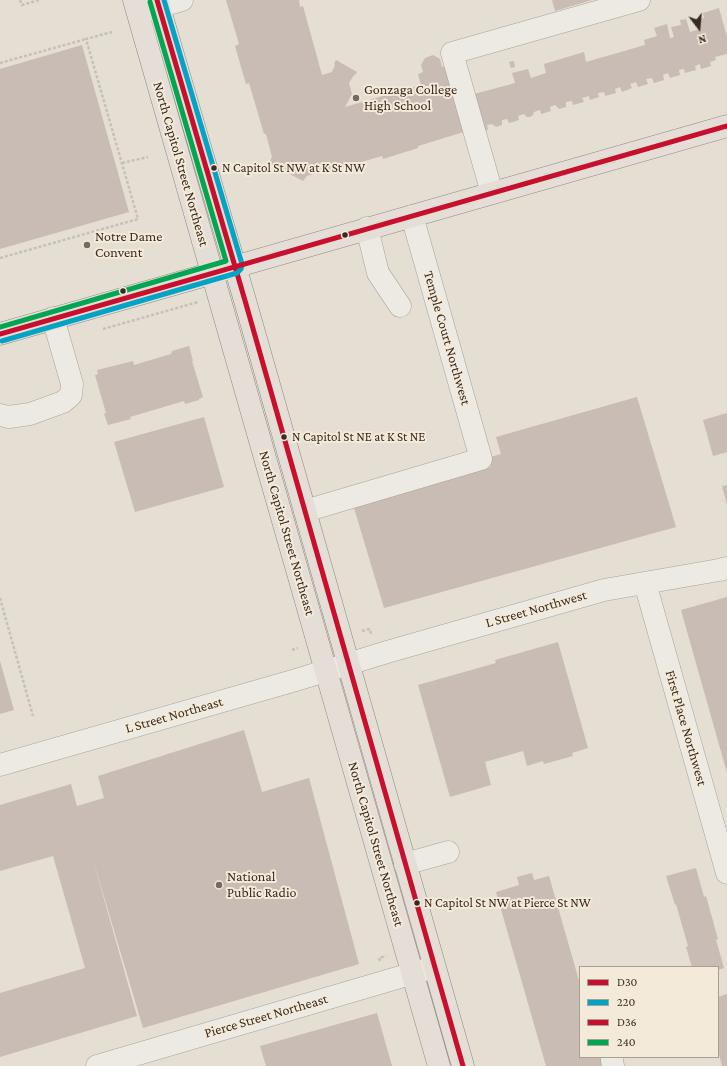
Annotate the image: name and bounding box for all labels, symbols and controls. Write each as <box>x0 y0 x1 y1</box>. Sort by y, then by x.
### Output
north arrow <box>679 8 719 48</box>
text: N <box>697 33 708 46</box>
street label: North Capitol Street Northeast <box>149 80 213 248</box>
place label: Gonzaga College High School <box>364 82 457 114</box>
marker: Gonzaga College High School <box>351 93 361 103</box>
place label: N Capitol St NW at K St NW <box>222 160 365 176</box>
marker: N Capitol St NW at K St NW <box>209 163 219 173</box>
place label: Notre Dame Convent <box>95 229 162 262</box>
unlabelled marker <box>340 230 350 240</box>
marker: Notre Dame Convent <box>82 240 92 250</box>
street label: Temple Court Northwest <box>420 269 474 407</box>
unlabelled marker <box>118 286 128 296</box>
place label: N Capitol St NE at K St NE <box>292 429 425 445</box>
marker: N Capitol St NE at K St NE <box>279 432 289 442</box>
street label: North Capitol Street Northeast <box>255 449 319 617</box>
street label: L Street Northwest <box>483 587 589 631</box>
street label: First Place Northwest <box>661 668 711 788</box>
street label: L Street Northeast <box>123 693 225 737</box>
street label: North Capitol Street Northeast <box>344 760 408 928</box>
place label: National Public Radio <box>227 869 297 902</box>
marker: National Public Radio <box>214 880 224 890</box>
place label: N Capitol St NW at Pierce St NW <box>424 895 591 911</box>
marker: N Capitol St NW at Pierce St NW <box>412 898 422 908</box>
legend <box>579 966 719 1058</box>
text: D30 <box>617 975 637 989</box>
street label: Pierce Street Northeast <box>202 990 330 1042</box>
text: 220 <box>617 995 635 1009</box>
text: D36 <box>617 1015 637 1029</box>
text: 240 <box>617 1035 636 1049</box>

